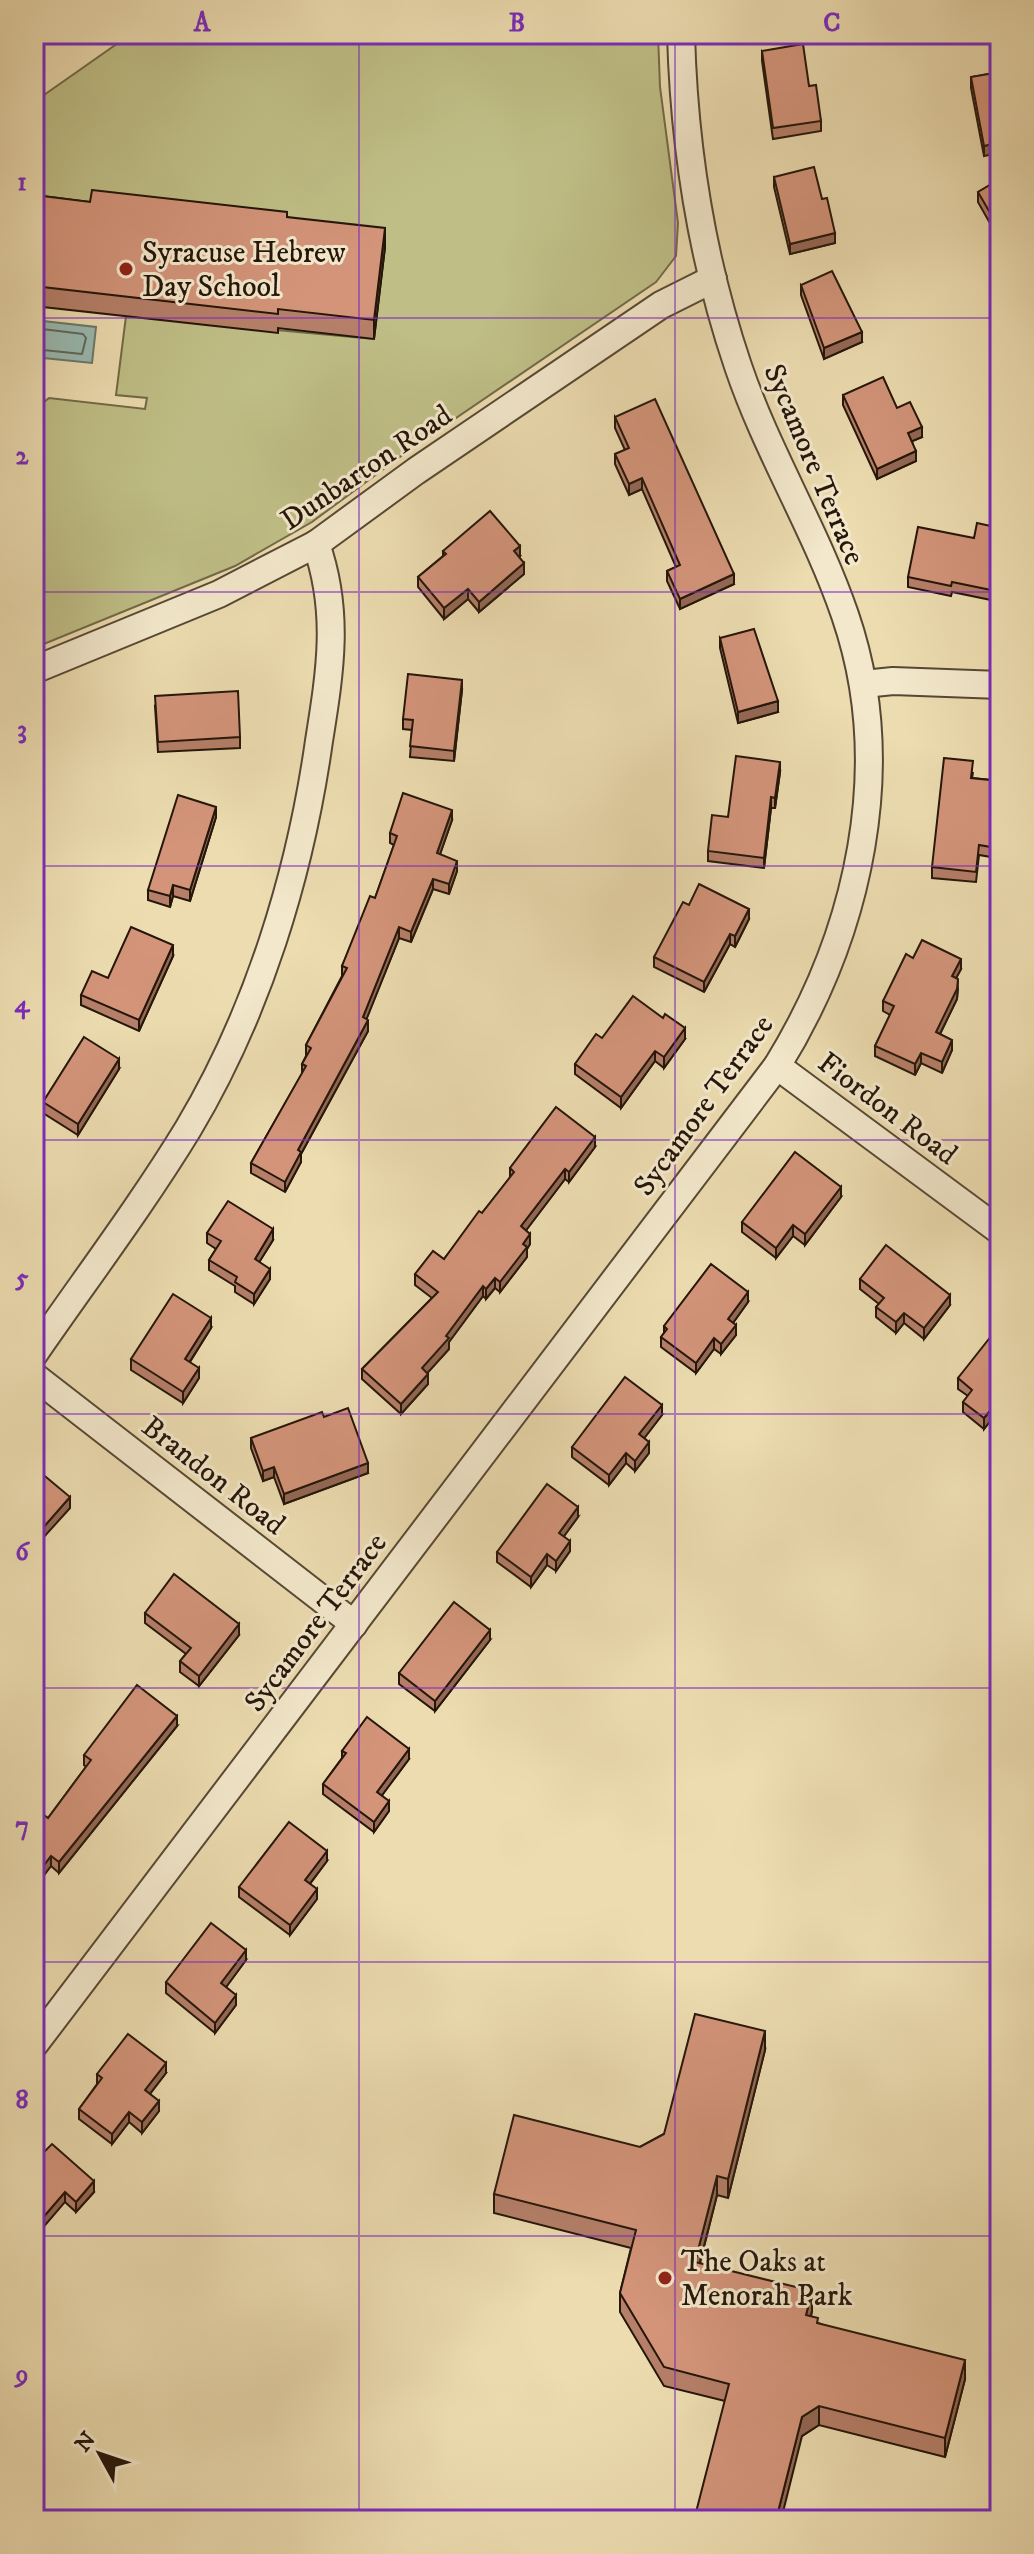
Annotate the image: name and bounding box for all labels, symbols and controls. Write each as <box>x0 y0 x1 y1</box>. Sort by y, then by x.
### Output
text: A <box>193 7 212 40</box>
text: B <box>509 7 525 40</box>
text: C <box>823 7 841 40</box>
text: 1 <box>17 166 27 199</box>
place label: Syracuse Hebrew Day School <box>142 235 346 306</box>
marker: Syracuse Hebrew Day School <box>117 260 135 278</box>
street label: Sycamore Terrace <box>755 359 873 571</box>
street label: Dunbarton Road <box>274 397 460 539</box>
text: 2 <box>16 440 30 473</box>
text: 3 <box>17 714 27 747</box>
text: 4 <box>15 988 31 1021</box>
street label: Sycamore Terrace <box>626 1008 782 1204</box>
street label: Fiordon Road <box>810 1045 964 1174</box>
text: 5 <box>15 1262 29 1295</box>
street label: Brandon Road <box>134 1409 292 1544</box>
street label: Sycamore Terrace <box>237 1526 396 1720</box>
text: 6 <box>15 1536 30 1569</box>
text: 7 <box>15 1810 29 1843</box>
text: 8 <box>15 2084 29 2117</box>
place label: The Oaks at Menorah Park <box>681 2244 853 2315</box>
marker: The Oaks at Menorah Park <box>656 2269 674 2287</box>
text: 9 <box>14 2358 28 2391</box>
north arrow <box>60 2414 140 2494</box>
text: N <box>70 2427 102 2458</box>

